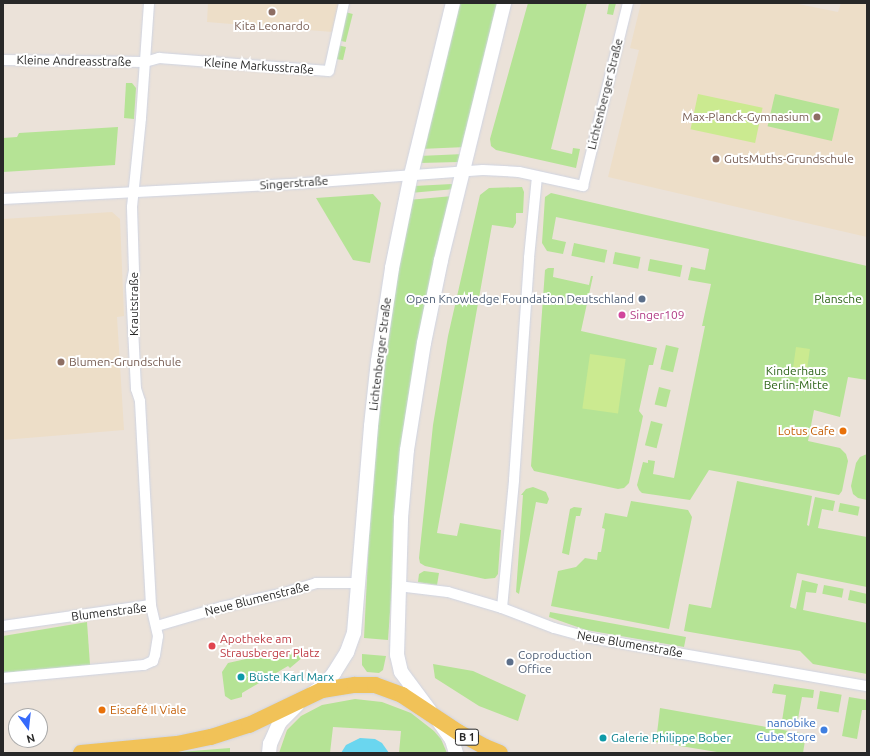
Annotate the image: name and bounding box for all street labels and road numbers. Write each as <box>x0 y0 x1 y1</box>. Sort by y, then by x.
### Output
street label: Lichtenberger Straße <box>584 37 626 151</box>
street label: Kleine Andreasstraße <box>16 53 132 69</box>
street label: Kleine Markusstraße <box>204 55 314 77</box>
street label: Singerstraße <box>259 173 329 193</box>
street label: Krautstraße <box>127 272 141 336</box>
street label: Lichtenberger Straße <box>366 296 394 412</box>
street label: Neue Blumenstraße <box>203 579 311 619</box>
street label: Blumenstraße <box>70 600 148 624</box>
street label: Neue Blumenstraße <box>576 628 684 660</box>
road number: B 1 <box>454 728 480 746</box>

